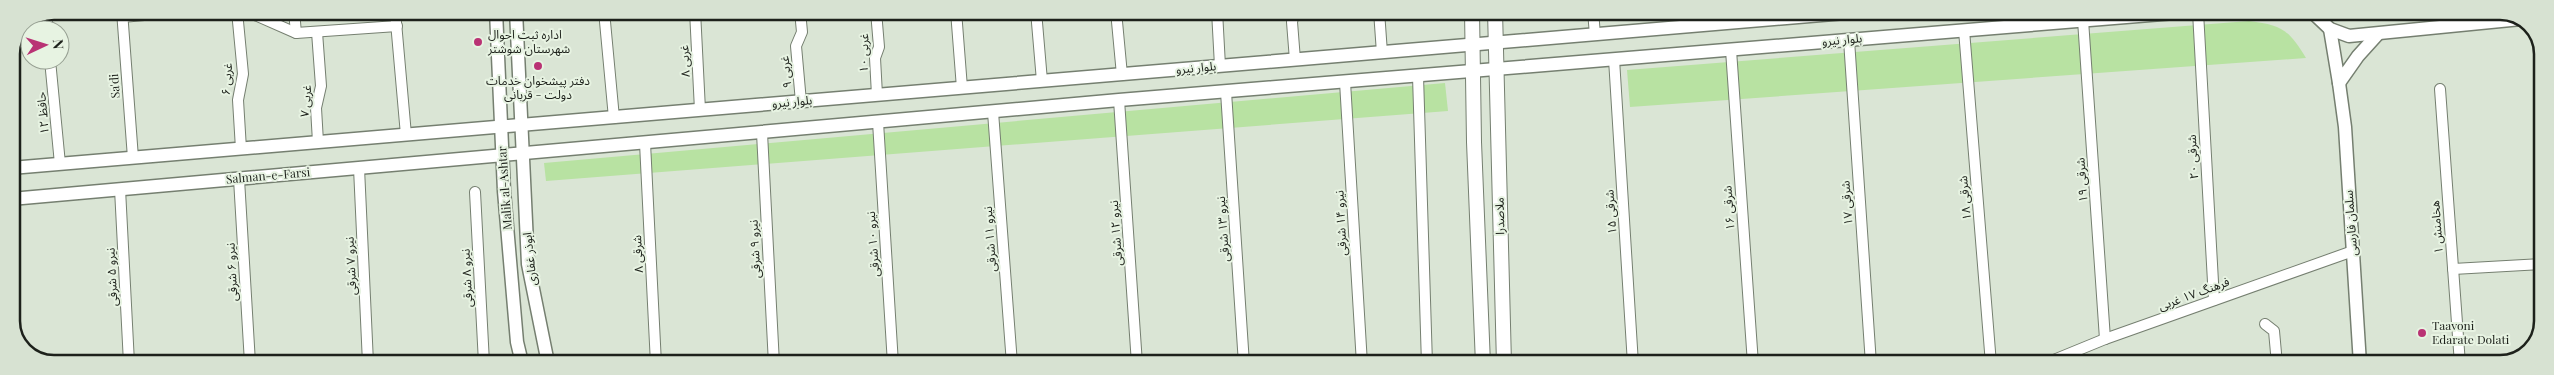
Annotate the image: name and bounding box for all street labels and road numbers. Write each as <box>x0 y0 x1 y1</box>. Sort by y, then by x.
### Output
street label: بلوار نیرو <box>1821 29 1863 49</box>
street label: ۱۰ غربی <box>855 33 871 73</box>
street label: ۸ غربی <box>675 44 693 78</box>
street label: ۹ غربی <box>776 55 794 89</box>
street label: بلوار نیرو <box>1175 57 1217 77</box>
street label: ۶ غربی <box>217 62 235 96</box>
street label: Sa'di <box>105 73 123 99</box>
street label: ۷ غربی <box>296 84 314 118</box>
street label: حافظ ۱۲ <box>32 91 52 135</box>
street label: بلوار نیرو <box>771 91 813 111</box>
street label: ۲۰ شرقی <box>2183 134 2201 180</box>
street label: Malik al-Ashtar <box>493 145 515 230</box>
street label: ۱۹ شرقی <box>2071 157 2091 203</box>
street label: Salman-e-Farsi <box>225 163 311 187</box>
street label: ۱۸ شرقی <box>1954 175 1974 221</box>
street label: ۱۷ شرقی <box>1836 180 1856 226</box>
street label: ۱۶ شرقی <box>1718 185 1738 231</box>
street label: ۱۵ شرقی <box>1600 189 1620 235</box>
street label: نیرو ۱۴ شرقی <box>1330 190 1350 256</box>
street label: سلمان فارسی <box>2340 190 2360 256</box>
street label: نیرو ۱۳ شرقی <box>1212 196 1232 262</box>
street label: ملاصدرا <box>1491 197 1507 235</box>
street label: نیرو ۱۲ شرقی <box>1105 200 1125 266</box>
street label: هخامنش ۱ <box>2426 200 2446 254</box>
street label: نیرو ۱۱ شرقی <box>979 206 999 272</box>
street label: نیرو ۱۰ شرقی <box>862 211 882 277</box>
street label: نیرو ۹ شرقی <box>744 219 764 279</box>
street label: ابوذر غفاری <box>518 231 540 287</box>
street label: ۸ شرقی <box>628 235 646 273</box>
street label: نیرو ۷ شرقی <box>340 236 360 296</box>
street label: نیرو ۶ شرقی <box>221 242 241 302</box>
street label: نیرو ۵ شرقی <box>101 247 121 307</box>
street label: نیرو ۸ شرقی <box>456 248 476 308</box>
street label: فرهنگ ۱۷ غربی <box>2156 273 2231 313</box>

